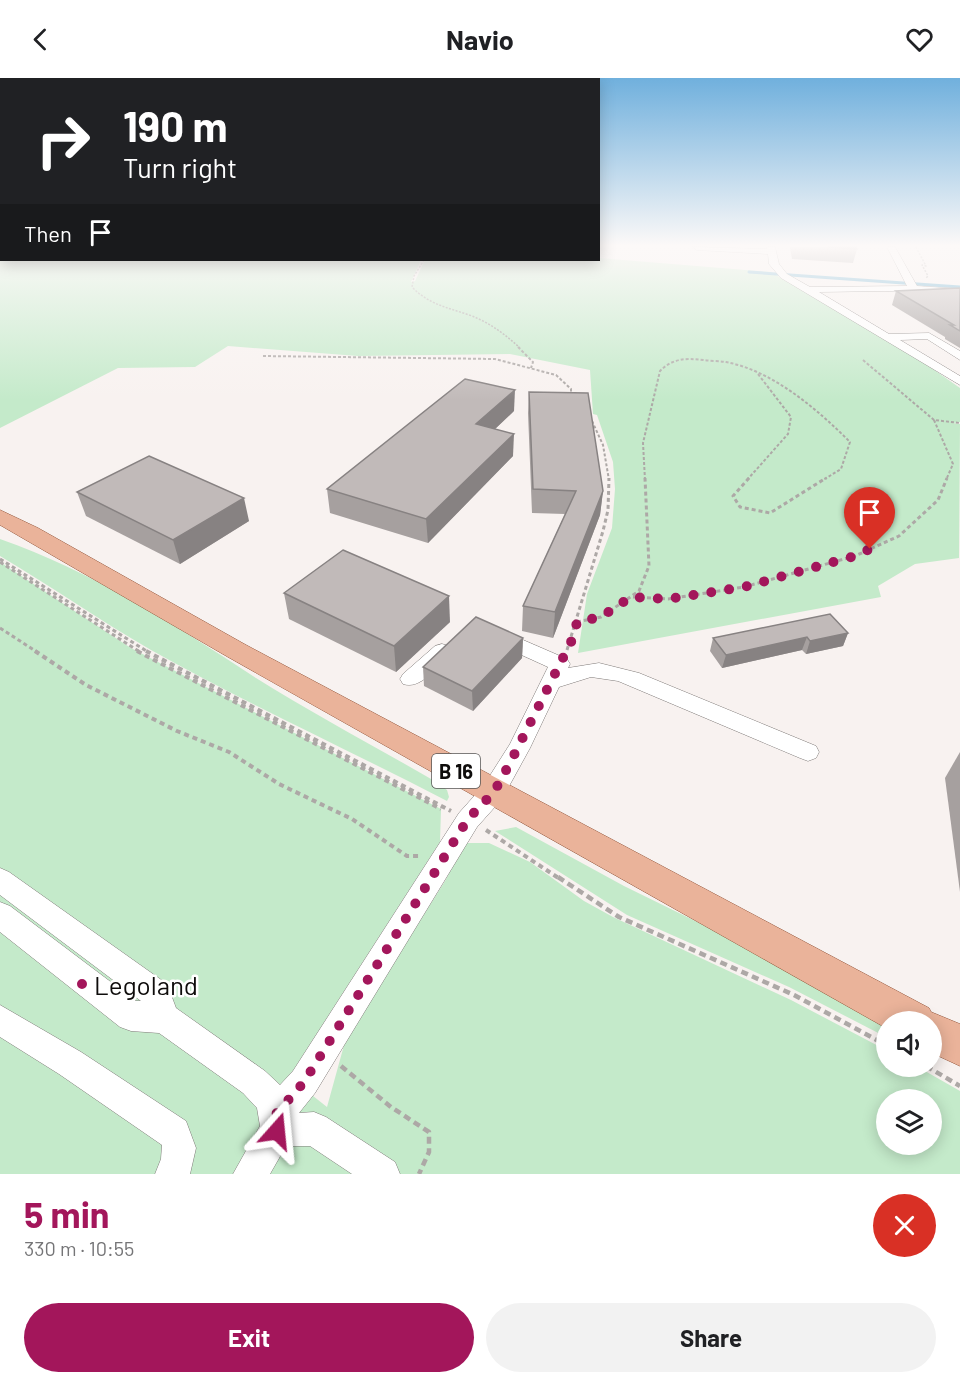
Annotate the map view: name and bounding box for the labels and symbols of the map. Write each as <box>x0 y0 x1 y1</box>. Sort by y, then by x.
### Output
pin <box>844 487 895 549</box>
road number: B 16 <box>432 754 480 788</box>
place label: Legoland <box>94 969 198 1000</box>
marker: Legoland <box>75 977 89 991</box>
position arrow <box>245 1099 309 1163</box>

